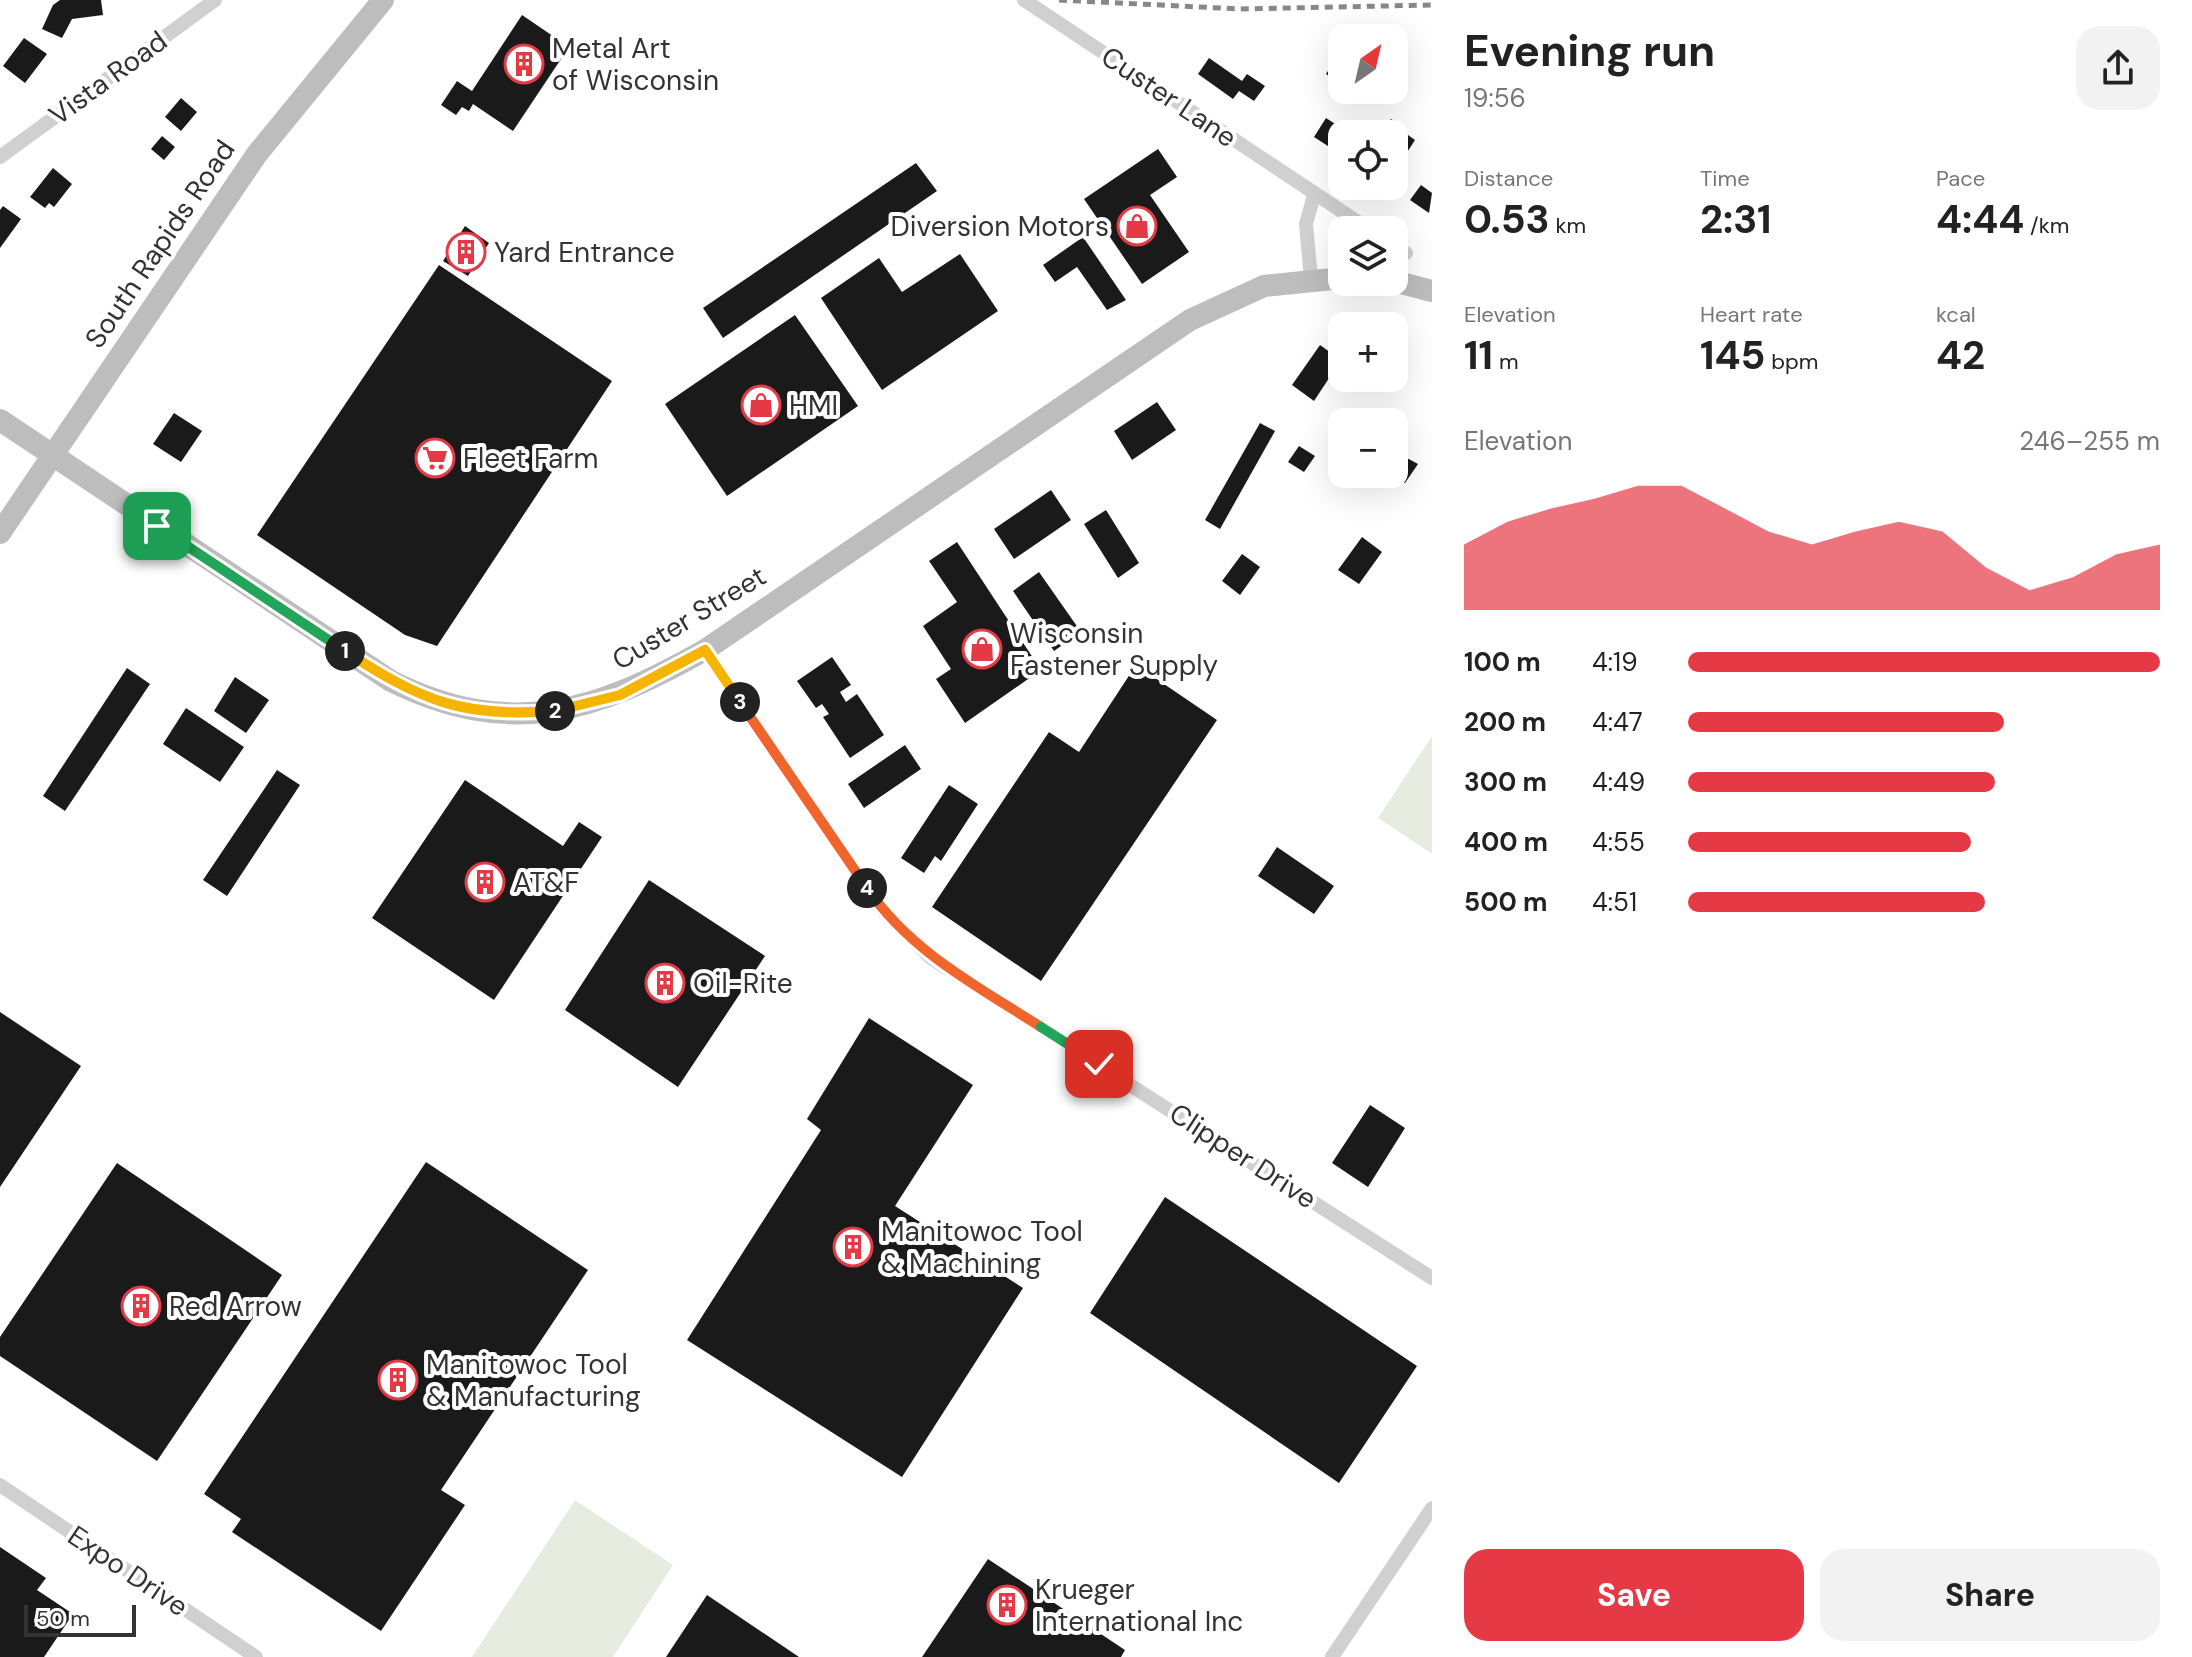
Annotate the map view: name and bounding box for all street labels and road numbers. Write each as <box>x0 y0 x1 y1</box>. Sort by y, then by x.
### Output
street label: Vista Road <box>41 23 175 133</box>
street label: Custer Lane <box>1094 38 1244 156</box>
street label: South Rapids Road <box>77 133 243 355</box>
street label: Custer Street <box>605 558 773 678</box>
street label: Clipper Drive <box>1162 1095 1324 1217</box>
street label: Expo Drive <box>61 1517 195 1625</box>

